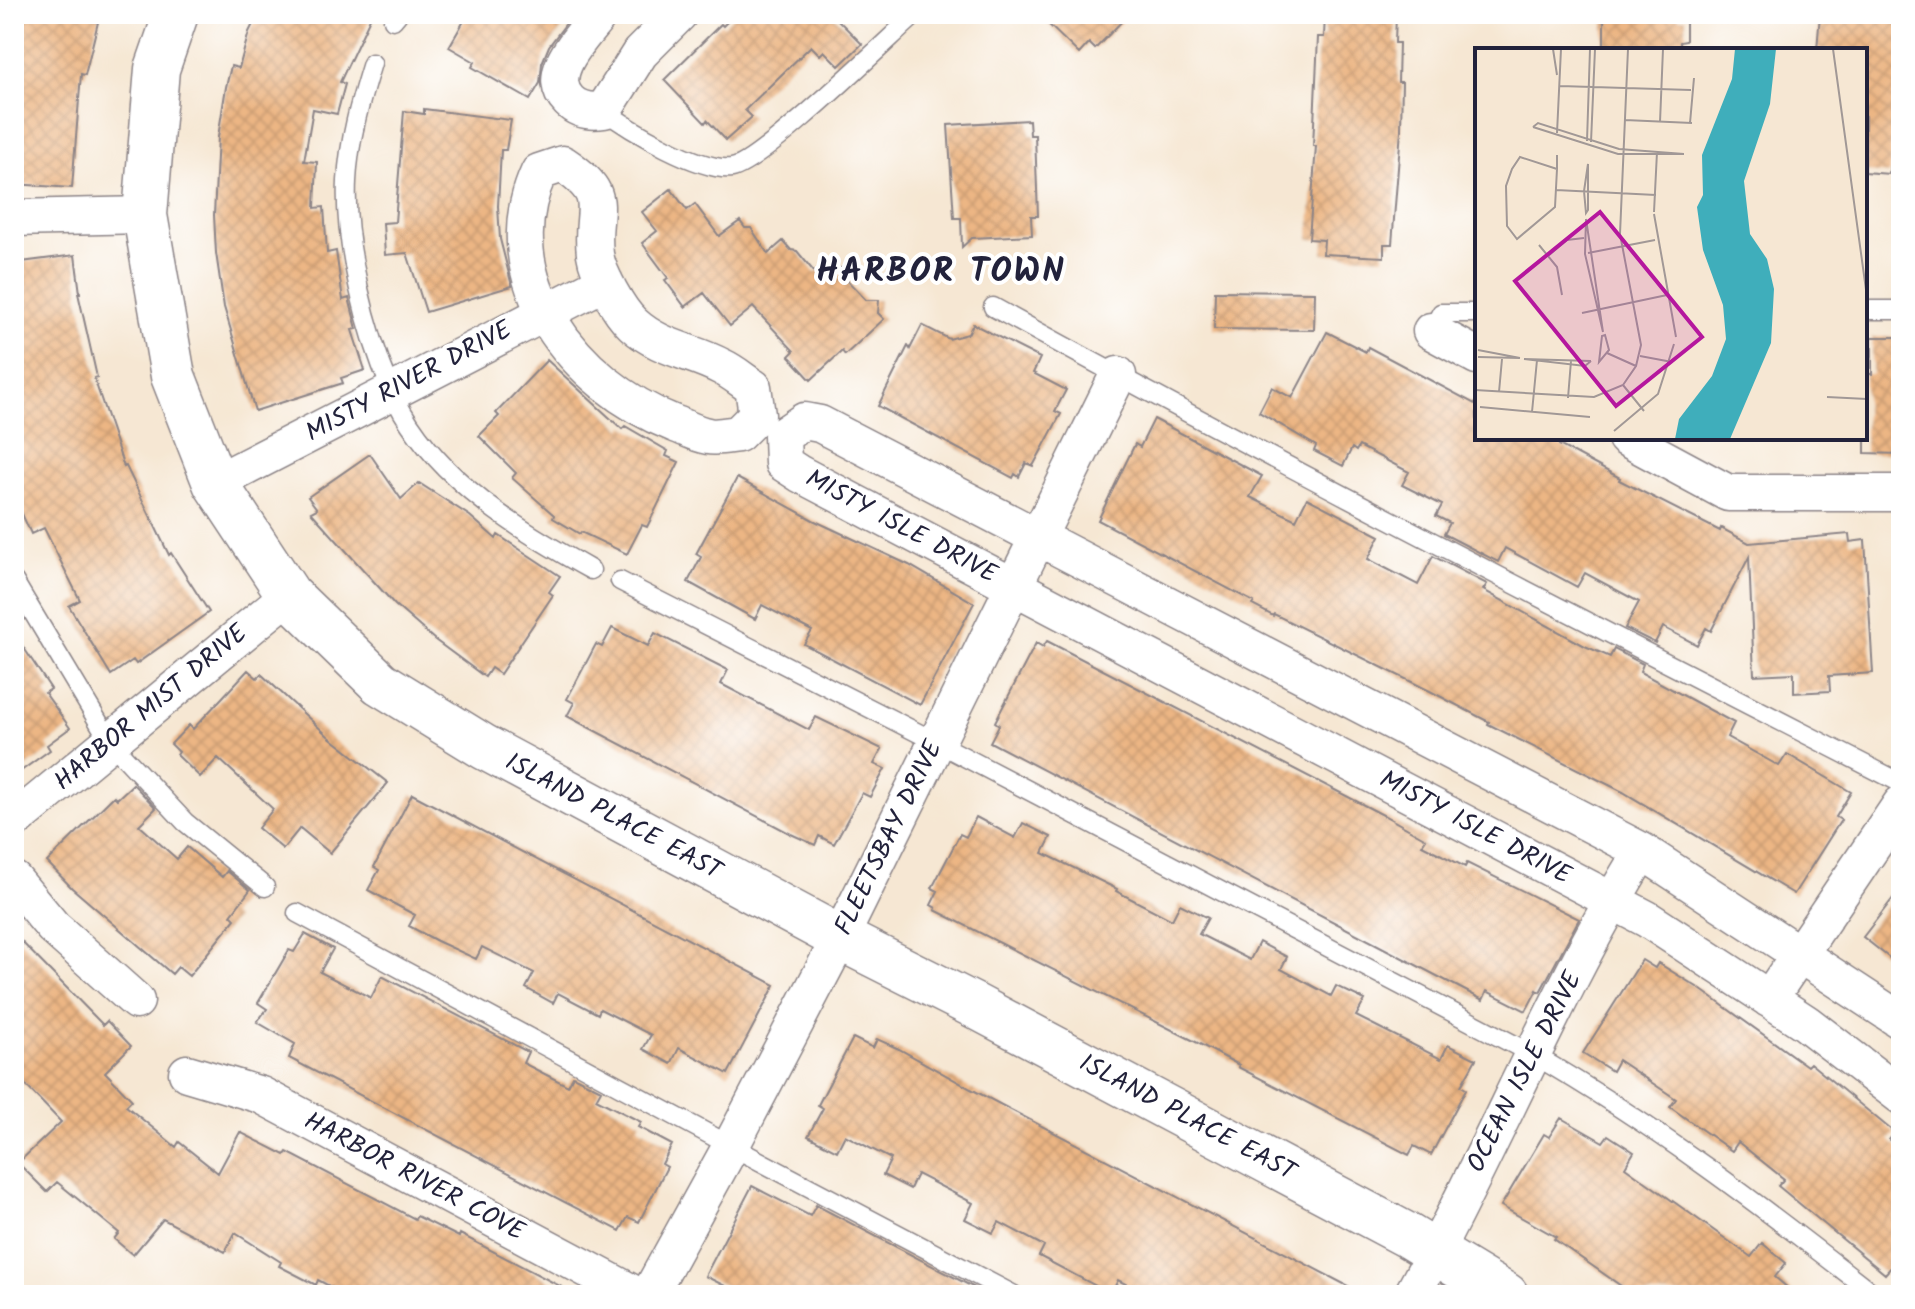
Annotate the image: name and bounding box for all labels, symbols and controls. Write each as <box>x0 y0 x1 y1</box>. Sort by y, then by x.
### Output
inset map <box>1475 48 1867 440</box>
district label: HARBOR TOWN <box>816 245 1066 299</box>
street label: MISTY RIVER DRIVE <box>298 309 520 454</box>
street label: MISTY ISLE DRIVE <box>797 459 1005 596</box>
street label: HARBOR MIST DRIVE <box>45 614 258 802</box>
street label: FLEETSBAY DRIVE <box>823 732 955 943</box>
street label: ISLAND PLACE EAST <box>497 742 731 893</box>
street label: MISTY ISLE DRIVE <box>1371 760 1579 897</box>
street label: OCEAN ISLE DRIVE <box>1456 963 1594 1180</box>
street label: ISLAND PLACE EAST <box>1071 1043 1305 1194</box>
street label: HARBOR RIVER COVE <box>296 1101 533 1253</box>

